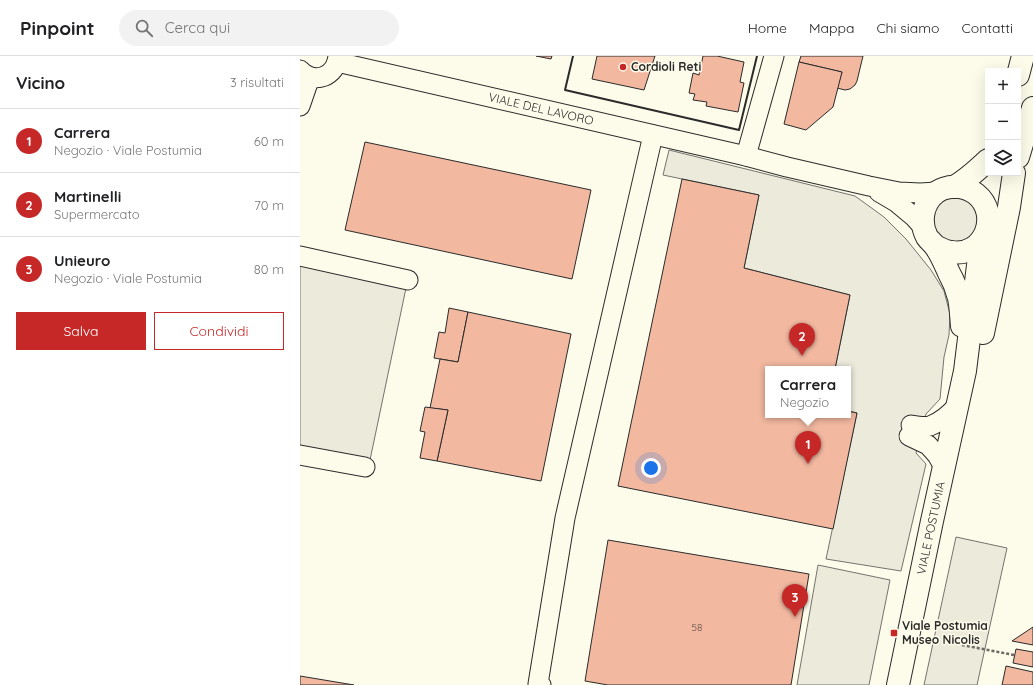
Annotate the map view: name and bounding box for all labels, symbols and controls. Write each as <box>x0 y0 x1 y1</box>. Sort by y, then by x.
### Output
search box <box>119 10 399 46</box>
text: Pinpoint <box>20 16 95 40</box>
icon: search <box>133 17 155 39</box>
text: Cerca qui <box>165 18 230 37</box>
text: Home <box>748 19 787 37</box>
text: Mappa <box>809 19 854 37</box>
text: Chi siamo <box>876 19 940 37</box>
text: Contatti <box>962 19 1013 37</box>
place label: Cordioli Reti <box>631 59 701 74</box>
marker: Cordioli Reti <box>618 62 628 72</box>
map controls <box>985 68 1021 176</box>
button: + <box>985 68 1021 104</box>
text: Vicino <box>16 72 65 93</box>
text: 3 risultati <box>230 74 284 90</box>
street label: VIALE DEL LAVORO <box>487 89 595 128</box>
button: − <box>985 104 1021 140</box>
text: Carrera <box>54 123 110 142</box>
text: 1 <box>26 133 32 149</box>
text: 60 m <box>254 133 284 149</box>
button: layers <box>985 140 1021 176</box>
text: Negozio · Viale Postumia <box>54 142 202 158</box>
text: Martinelli <box>54 187 121 206</box>
text: 2 <box>25 197 33 213</box>
text: 70 m <box>254 197 284 213</box>
text: Supermercato <box>54 206 140 222</box>
text: Unieuro <box>54 251 110 270</box>
text: 3 <box>26 261 32 277</box>
text: 80 m <box>254 261 284 277</box>
text: Negozio · Viale Postumia <box>54 270 202 286</box>
button: Salva <box>16 312 146 350</box>
button: Condividi <box>154 312 284 350</box>
pin: 2 <box>789 323 815 356</box>
popup <box>765 366 851 418</box>
text: Carrera <box>780 375 836 394</box>
text: Negozio <box>780 394 829 410</box>
pin: 1 <box>795 431 821 464</box>
your location <box>641 458 661 478</box>
street label: VIALE POSTUMIA <box>913 480 948 576</box>
pin: 3 <box>782 584 808 617</box>
place label: Viale Postumia Museo Nicolis <box>902 618 988 647</box>
house number: 58 <box>692 621 702 634</box>
marker: Viale Postumia Museo Nicolis <box>889 628 899 638</box>

